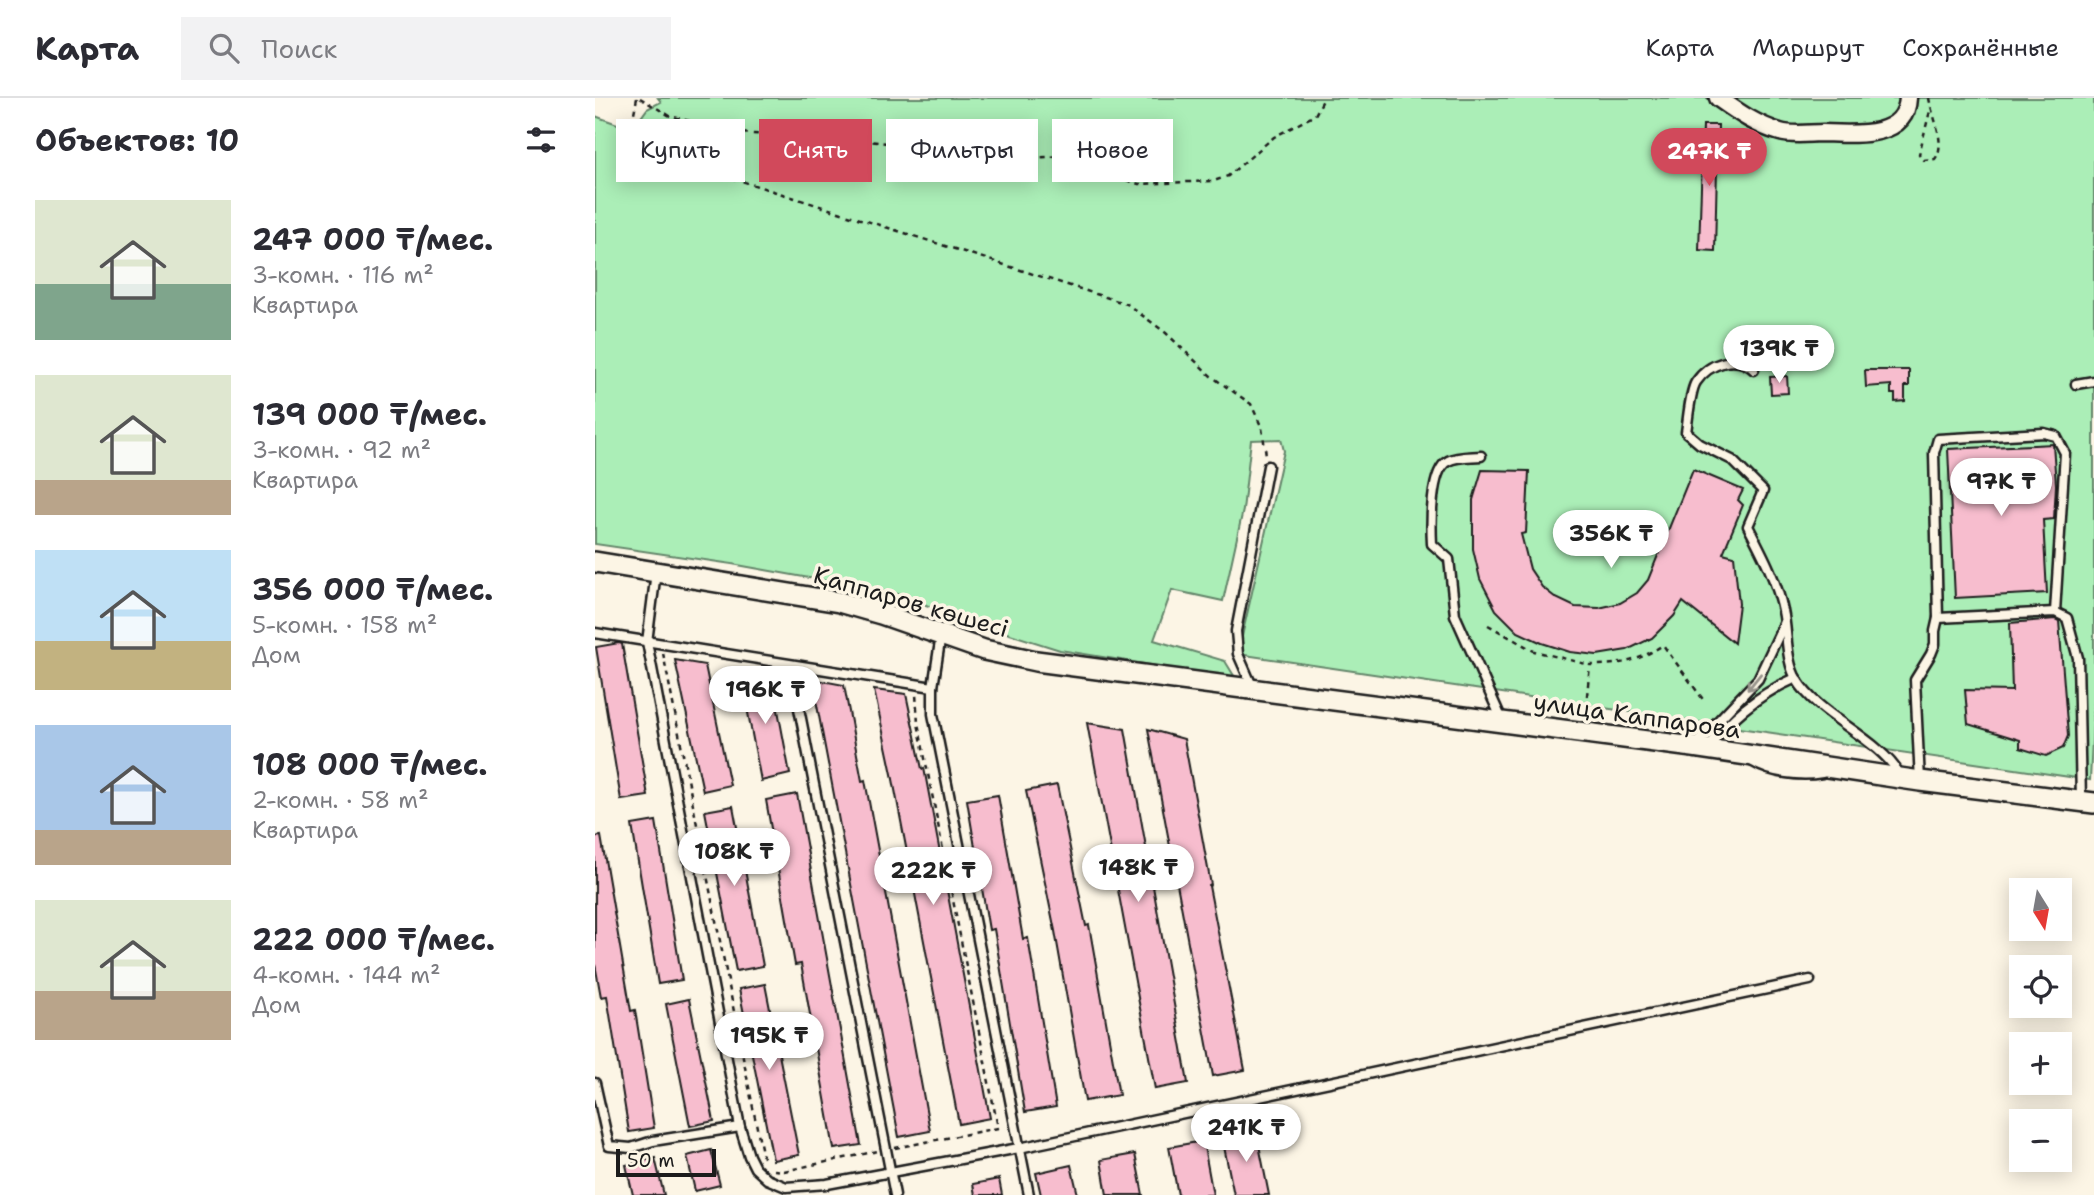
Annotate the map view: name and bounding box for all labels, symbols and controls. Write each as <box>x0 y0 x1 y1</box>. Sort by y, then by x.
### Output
search box <box>181 17 671 80</box>
text: Карта <box>35 26 139 71</box>
icon: search <box>205 29 243 67</box>
text: Поиск <box>261 31 337 66</box>
text: Карта <box>1646 32 1714 64</box>
text: Маршрут <box>1752 32 1864 64</box>
text: Сохранённые <box>1902 32 2059 64</box>
chip: Купить <box>616 119 745 182</box>
chip: Снять <box>759 119 872 182</box>
chip: Фильтры <box>886 119 1038 182</box>
chip: Новое <box>1052 119 1173 182</box>
text: Объектов: 10 <box>35 120 239 161</box>
icon: filters <box>522 121 560 159</box>
pin: 247K ₸ <box>1652 129 1766 188</box>
text: 247K ₸ <box>1667 136 1751 166</box>
text: 247 000 ₸/мес. <box>252 219 493 260</box>
icon: home <box>91 228 175 312</box>
text: 3-комн. · 116 m² <box>252 260 434 290</box>
text: Квартира <box>252 290 358 320</box>
pin: 139K ₸ <box>1722 326 1836 385</box>
text: 139K ₸ <box>1739 333 1819 363</box>
text: 139 000 ₸/мес. <box>252 394 487 435</box>
icon: home <box>91 403 175 487</box>
text: 3-комн. · 92 m² <box>252 435 431 465</box>
pin: 97K ₸ <box>1952 458 2050 518</box>
text: Квартира <box>252 465 358 495</box>
text: 97K ₸ <box>1966 466 2036 496</box>
pin: 356K ₸ <box>1554 510 1668 570</box>
text: 356K ₸ <box>1569 518 1653 548</box>
street label: Қаппаров көшесі <box>810 559 1012 645</box>
text: 356 000 ₸/мес. <box>252 569 493 610</box>
icon: home <box>91 578 175 662</box>
text: 5-комн. · 158 m² <box>252 610 437 640</box>
text: Дом <box>252 640 301 670</box>
pin: 196K ₸ <box>708 666 822 726</box>
one-way arrow <box>1746 672 1762 690</box>
text: 196K ₸ <box>725 674 805 704</box>
street label: улица Каппарова <box>1531 686 1743 746</box>
text: 108 000 ₸/мес. <box>252 744 488 785</box>
icon: home <box>91 753 175 837</box>
text: 2-комн. · 58 m² <box>252 785 429 815</box>
text: Квартира <box>252 815 358 845</box>
pin: 108K ₸ <box>677 828 791 888</box>
text: 108K ₸ <box>694 836 774 866</box>
pin: 148K ₸ <box>1081 844 1195 904</box>
pin: 222K ₸ <box>876 848 990 907</box>
text: 148K ₸ <box>1098 852 1178 882</box>
text: 222K ₸ <box>890 855 976 885</box>
north arrow <box>2009 878 2072 942</box>
map controls <box>2009 878 2072 1172</box>
text: 222 000 ₸/мес. <box>252 919 495 960</box>
icon: home <box>91 928 175 1012</box>
button: locate <box>2009 955 2072 1018</box>
text: 4-комн. · 144 m² <box>252 960 441 990</box>
text: Дом <box>252 990 301 1020</box>
pin: 195K ₸ <box>712 1012 826 1072</box>
text: 195K ₸ <box>730 1020 808 1050</box>
button: + <box>2009 1032 2072 1095</box>
pin: 241K ₸ <box>1189 1104 1303 1164</box>
button: − <box>2009 1109 2072 1172</box>
text: 241K ₸ <box>1207 1112 1285 1142</box>
scale bar <box>616 1146 716 1178</box>
text: 50 m <box>627 1148 675 1173</box>

